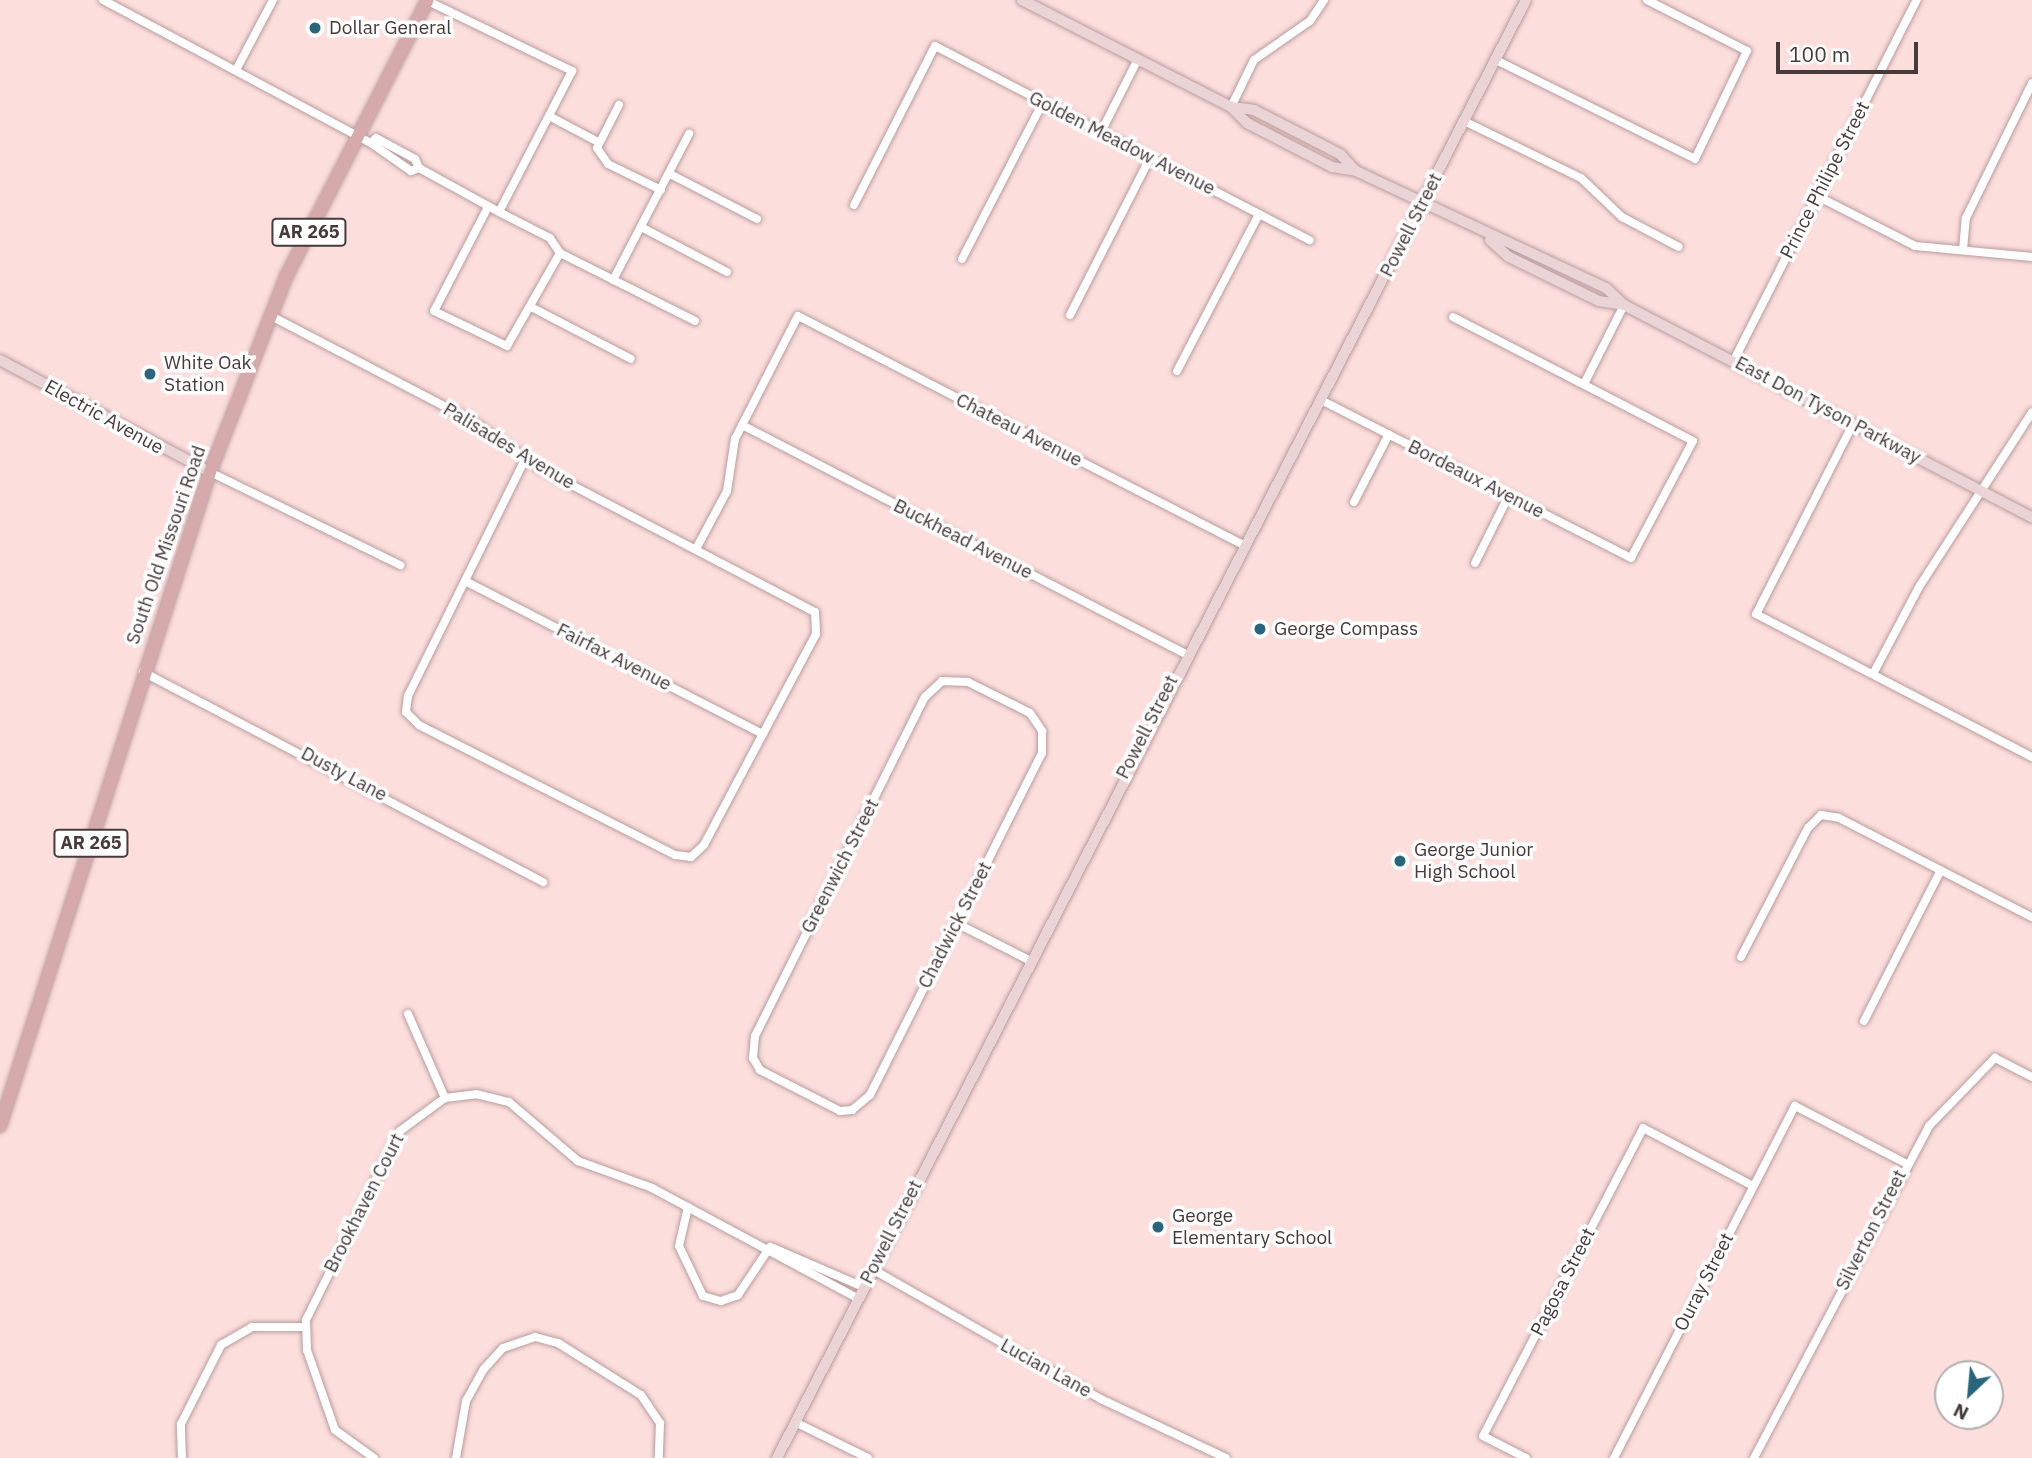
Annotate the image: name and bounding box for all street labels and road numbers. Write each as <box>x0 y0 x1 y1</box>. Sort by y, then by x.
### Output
street label: Golden Meadow Avenue <box>1025 86 1219 200</box>
street label: Prince Philipe Street <box>1776 98 1874 262</box>
street label: Powell Street <box>1375 169 1447 281</box>
road number: AR 265 <box>270 218 348 246</box>
street label: East Don Tyson Parkway <box>1731 351 1925 469</box>
street label: Electric Avenue <box>41 375 167 459</box>
street label: Chateau Avenue <box>952 388 1086 472</box>
street label: Palisades Avenue <box>439 398 579 494</box>
street label: Bordeaux Avenue <box>1404 435 1548 523</box>
street label: South Old Missouri Road <box>121 443 211 647</box>
street label: Buckhead Avenue <box>890 494 1036 584</box>
street label: Fairfax Avenue <box>553 618 675 696</box>
street label: Powell Street <box>1111 671 1183 783</box>
street label: Dusty Lane <box>297 742 391 806</box>
street label: Greenwich Street <box>796 795 884 937</box>
road number: AR 265 <box>52 828 130 858</box>
street label: Chadwick Street <box>913 858 997 992</box>
street label: Brookhaven Court <box>319 1130 409 1276</box>
street label: Silverton Street <box>1831 1166 1911 1294</box>
street label: Powell Street <box>855 1176 927 1288</box>
street label: Pagosa Street <box>1526 1224 1600 1340</box>
street label: Ouray Street <box>1669 1229 1739 1335</box>
street label: Lucian Lane <box>996 1334 1096 1402</box>

